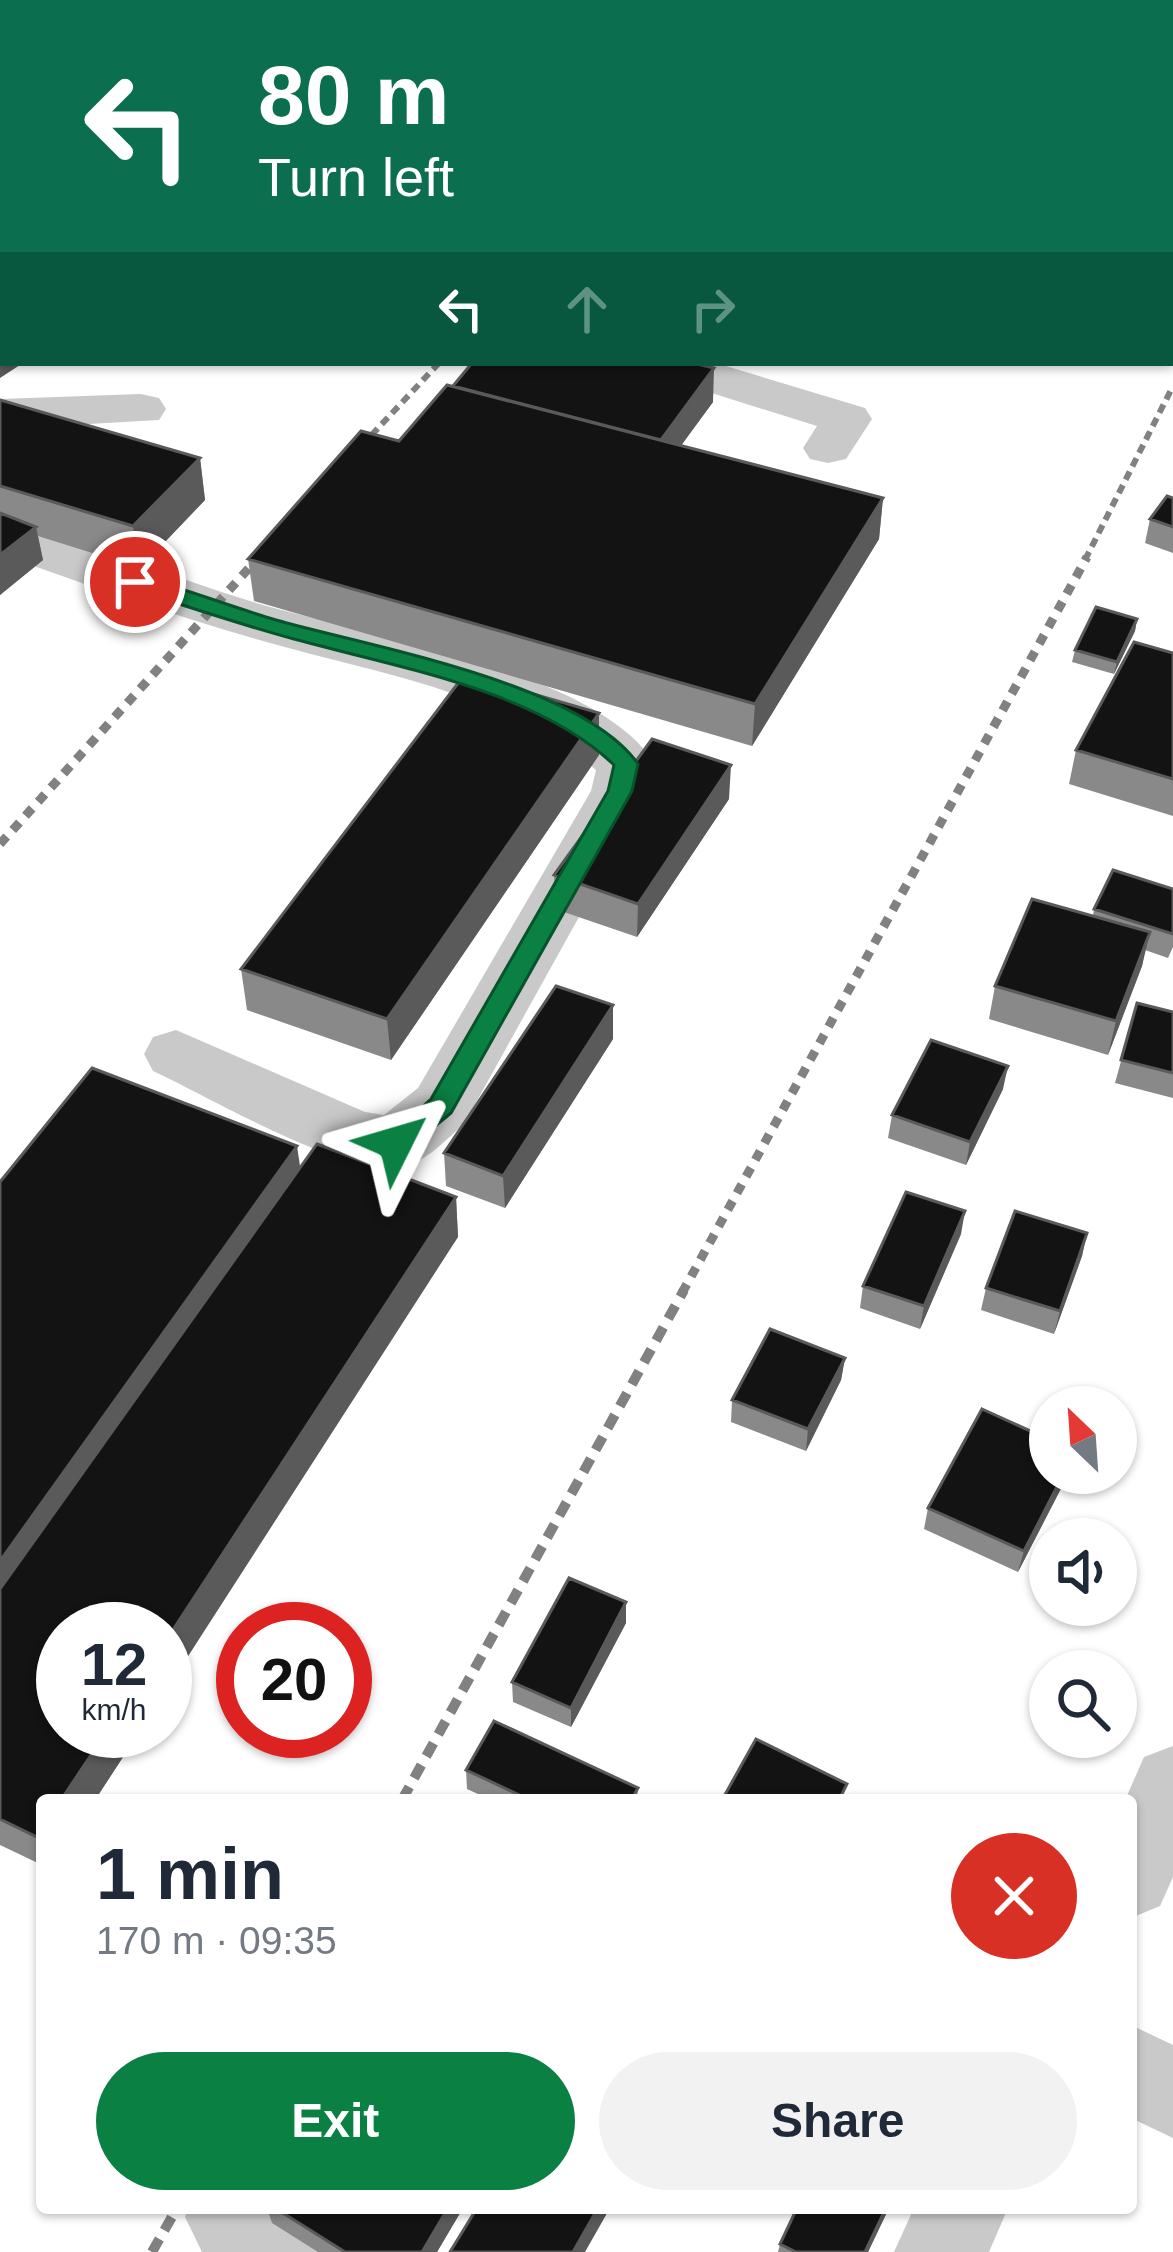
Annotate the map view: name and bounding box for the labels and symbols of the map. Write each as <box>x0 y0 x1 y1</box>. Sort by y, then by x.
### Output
pin <box>84 531 186 633</box>
position arrow <box>333 1080 459 1206</box>
north arrow <box>1029 1386 1137 1494</box>
speed limit sign: 20 <box>216 1602 372 1758</box>

